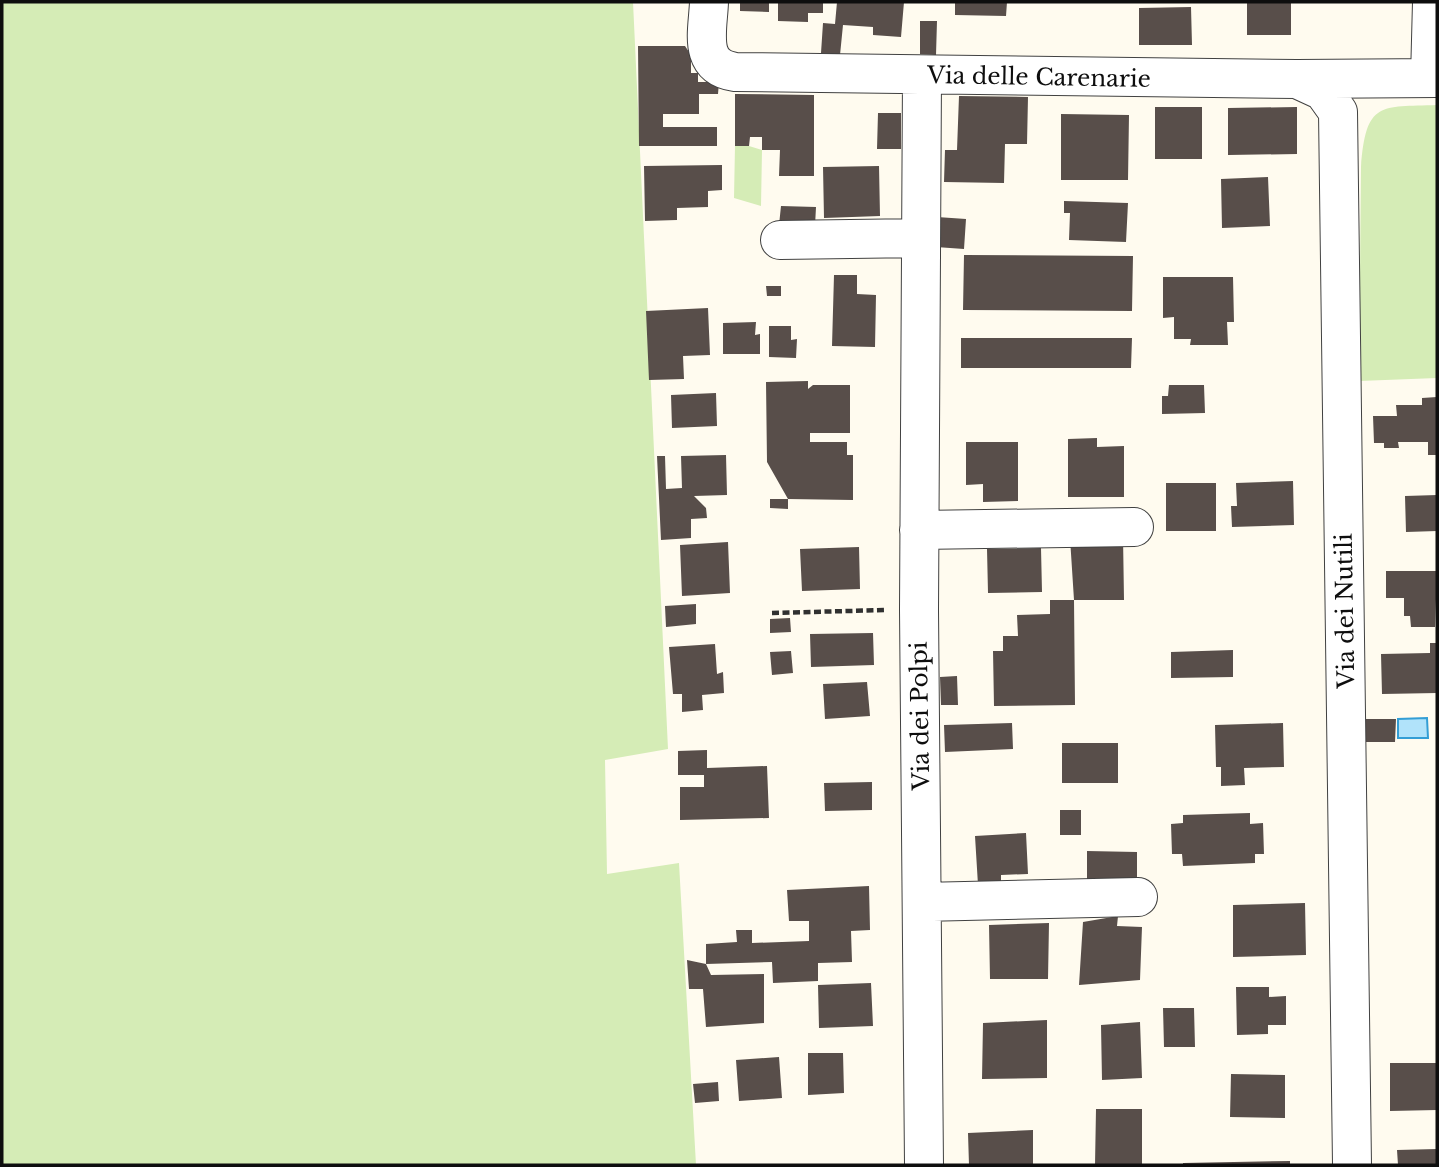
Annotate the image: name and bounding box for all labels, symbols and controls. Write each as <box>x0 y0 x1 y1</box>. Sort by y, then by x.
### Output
street label: Via delle Carenarie <box>926 61 1151 93</box>
street label: Via dei Nutili <box>1330 533 1360 690</box>
street label: Via dei Polpi <box>905 641 935 792</box>

